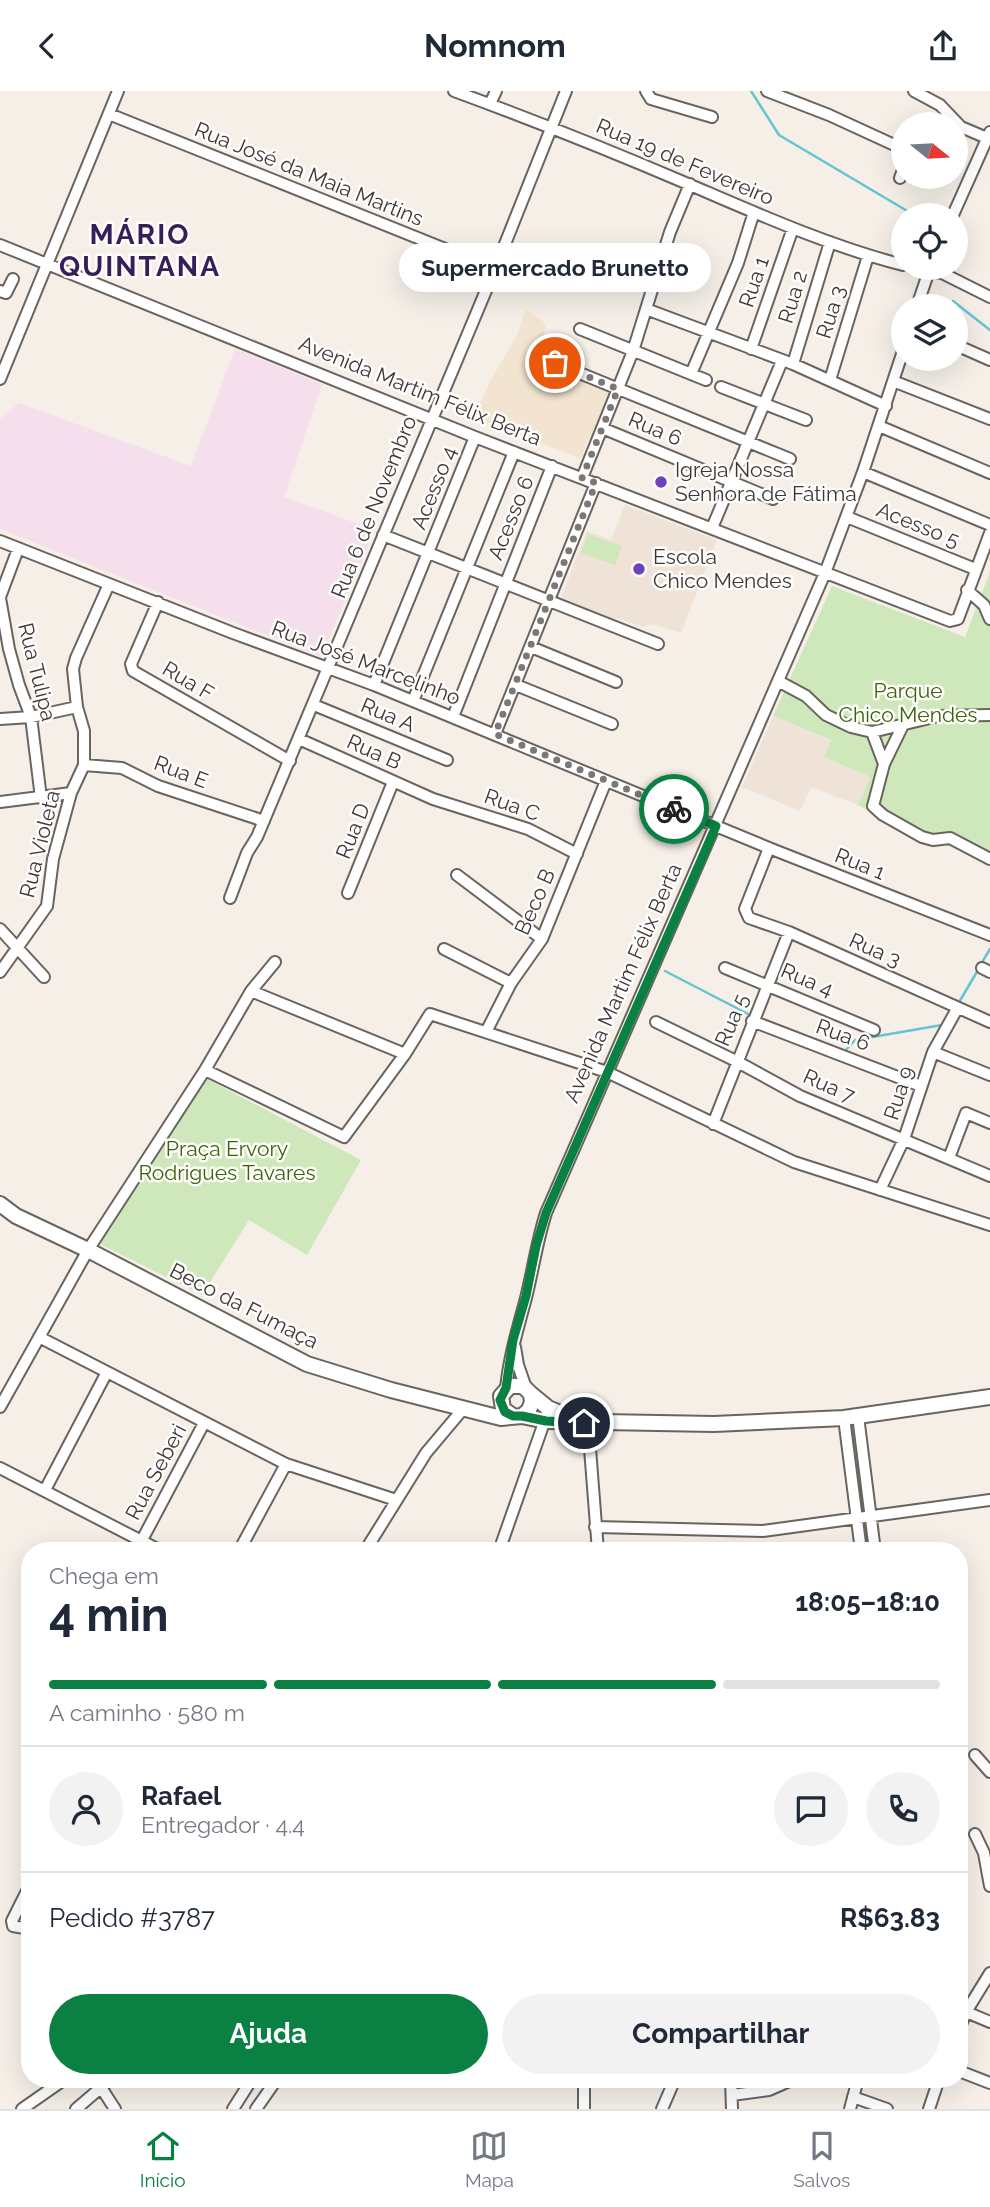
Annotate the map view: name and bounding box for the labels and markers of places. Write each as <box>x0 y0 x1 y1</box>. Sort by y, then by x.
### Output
callout: Supermercado Brunetto <box>399 244 711 293</box>
pin <box>525 333 585 393</box>
place label: Igreja Nossa Senhora de Fátima <box>675 457 857 506</box>
marker: Igreja Nossa Senhora de Fátima <box>653 474 669 490</box>
place label: Escola Chico Mendes <box>653 544 792 593</box>
marker: Escola Chico Mendes <box>631 561 647 577</box>
pin <box>554 1393 614 1453</box>

